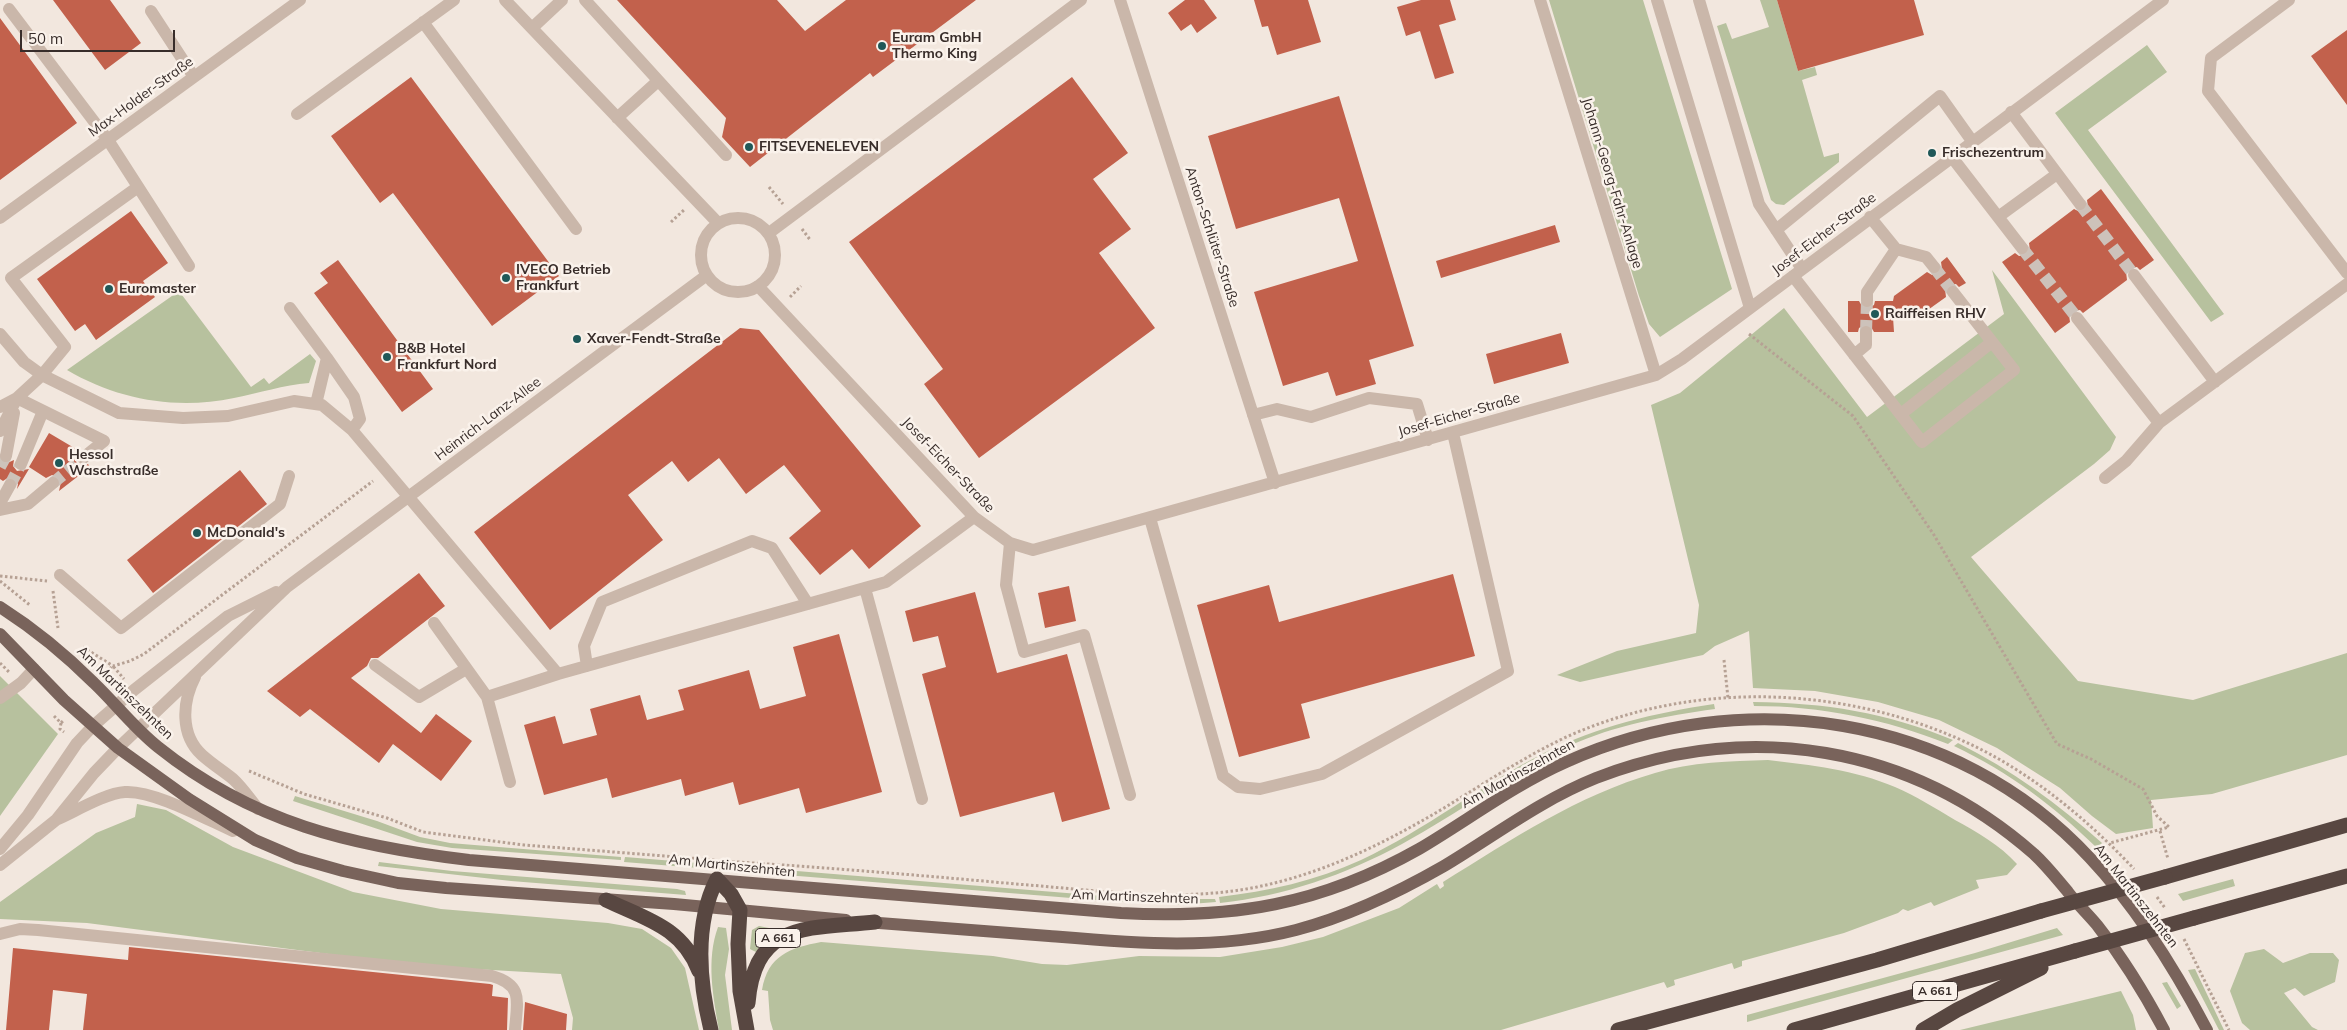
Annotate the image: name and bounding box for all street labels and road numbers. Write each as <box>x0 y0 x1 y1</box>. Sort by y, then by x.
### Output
street label: Max-Holder-Straße <box>85 53 197 141</box>
street label: Johann-Georg-Fahr-Anlage <box>1578 96 1646 270</box>
street label: Anton-Schlüter-Straße <box>1181 165 1243 309</box>
street label: Josef-Eicher-Straße <box>1769 189 1879 279</box>
street label: Heinrich-Lanz-Allee <box>432 374 544 464</box>
street label: Josef-Eicher-Straße <box>1396 390 1522 440</box>
street label: Josef-Eicher-Straße <box>898 414 998 516</box>
street label: Am Martinszehnten <box>73 643 177 743</box>
street label: Am Martinszehnten <box>1458 736 1578 812</box>
street label: Am Martinszehnten <box>2090 841 2182 951</box>
street label: Am Martinszehnten <box>668 851 796 881</box>
street label: Am Martinszehnten <box>1071 886 1199 908</box>
road number: A 661 <box>756 928 800 948</box>
road number: A 661 <box>1912 981 1958 1000</box>

